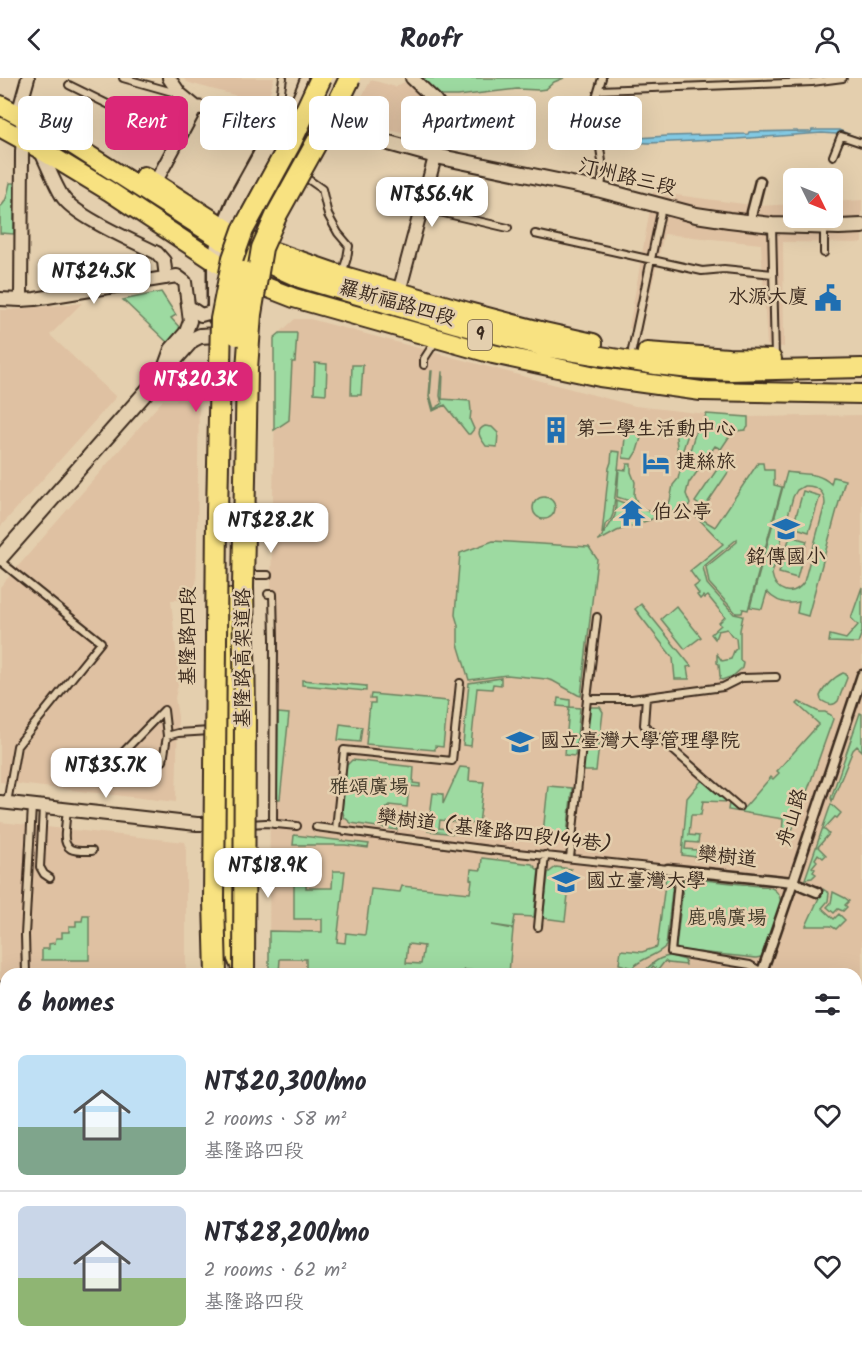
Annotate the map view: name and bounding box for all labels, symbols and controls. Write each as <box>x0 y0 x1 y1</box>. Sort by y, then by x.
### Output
text: Roofr <box>400 18 462 61</box>
icon: back <box>18 23 51 56</box>
icon: person <box>811 23 844 56</box>
chip: Buy <box>18 96 93 150</box>
chip: Rent <box>105 96 188 150</box>
chip: Filters <box>200 96 297 150</box>
chip: New <box>309 96 389 150</box>
chip: Apartment <box>401 96 536 150</box>
chip: House <box>548 96 642 150</box>
street label: 汀州路三段 <box>575 150 679 206</box>
north arrow <box>783 168 843 228</box>
map controls <box>783 168 843 228</box>
pin: NT$56.4K <box>370 177 494 228</box>
text: NT$56.4K <box>390 180 474 212</box>
pin: NT$24.5K <box>32 254 156 305</box>
text: NT$24.5K <box>52 257 136 289</box>
street label: 羅斯福路四段 <box>335 272 459 336</box>
place label: 水源大廈 <box>728 282 808 314</box>
public building icon: 水源大廈 <box>813 283 843 313</box>
road number: 9 <box>468 320 492 350</box>
pin: NT$20.3K <box>134 362 258 413</box>
text: NT$20.3K <box>154 365 238 397</box>
place label: 第二學生活動中心 <box>576 414 736 446</box>
building icon: 第二學生活動中心 <box>541 415 571 445</box>
place label: 捷絲旅 <box>676 447 736 479</box>
hotel icon: 捷絲旅 <box>641 448 671 478</box>
place label: 伯公亭 <box>652 497 712 529</box>
temple icon: 伯公亭 <box>617 498 647 528</box>
pin: NT$28.2K <box>209 503 333 554</box>
text: NT$28.2K <box>227 506 315 538</box>
school or university icon: 銘傳國小 <box>771 514 801 544</box>
place label: 銘傳國小 <box>746 542 826 574</box>
street label: 基隆路四段 <box>173 586 205 686</box>
street label: 基隆路高架道路 <box>228 587 260 728</box>
place label: 國立臺灣大學管理學院 <box>540 726 740 758</box>
school or university icon: 國立臺灣大學管理學院 <box>505 727 535 757</box>
pin: NT$35.7K <box>44 748 168 799</box>
text: NT$35.7K <box>65 751 147 783</box>
park label: 雅頌廣場 <box>329 772 409 804</box>
street label: 舟山路 <box>769 784 818 851</box>
street label: 欒樹道 (基隆路四段144巷) <box>375 802 613 862</box>
street label: 欒樹道 <box>695 839 759 877</box>
pin: NT$18.9K <box>206 848 330 899</box>
text: NT$18.9K <box>228 851 308 883</box>
place label: 國立臺灣大學 <box>586 866 706 898</box>
school or university icon: 國立臺灣大學 <box>551 867 581 897</box>
park label: 鹿鳴廣場 <box>687 903 767 935</box>
text: 6 homes <box>18 983 115 1025</box>
icon: filters <box>811 988 844 1021</box>
text: NT$20,300/mo <box>204 1062 367 1104</box>
icon: home <box>66 1079 138 1151</box>
icon: heart <box>811 1099 844 1132</box>
text: 2 rooms · 58 m² <box>204 1104 346 1136</box>
text: 基隆路四段 <box>204 1136 304 1168</box>
text: NT$28,200/mo <box>204 1213 370 1255</box>
icon: home <box>66 1230 138 1302</box>
icon: heart <box>811 1250 844 1283</box>
text: 2 rooms · 62 m² <box>204 1255 346 1287</box>
text: 基隆路四段 <box>204 1287 304 1319</box>

